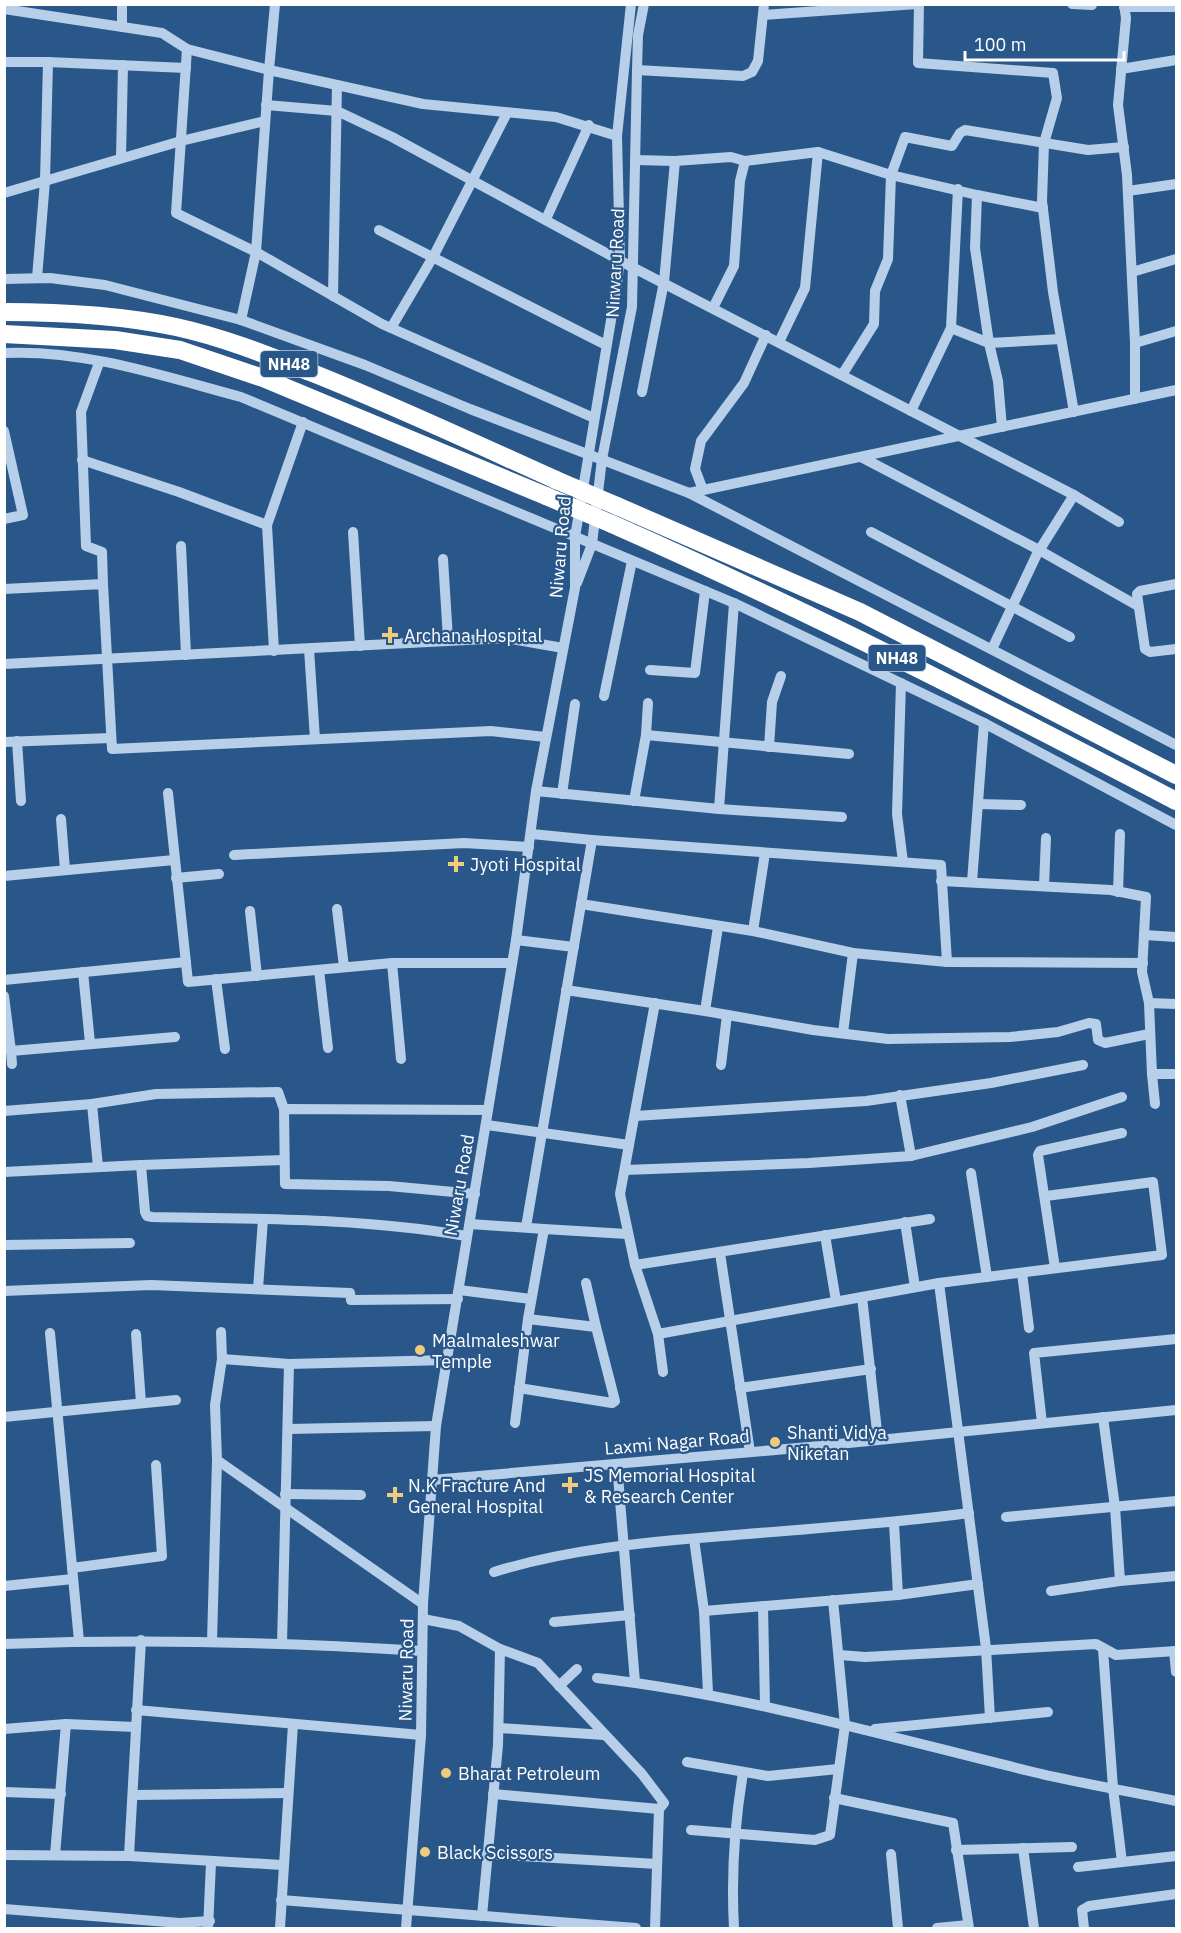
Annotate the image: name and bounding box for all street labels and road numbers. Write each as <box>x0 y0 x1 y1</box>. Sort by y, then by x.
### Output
street label: Nirwaru Road <box>601 208 629 318</box>
road number: NH48 <box>260 351 318 377</box>
street label: Niwaru Road <box>544 495 576 599</box>
road number: NH48 <box>868 645 926 671</box>
street label: Niwaru Road <box>439 1132 479 1238</box>
street label: Laxmi Nagar Road <box>603 1424 751 1460</box>
street label: Niwaru Road <box>394 1618 418 1722</box>

